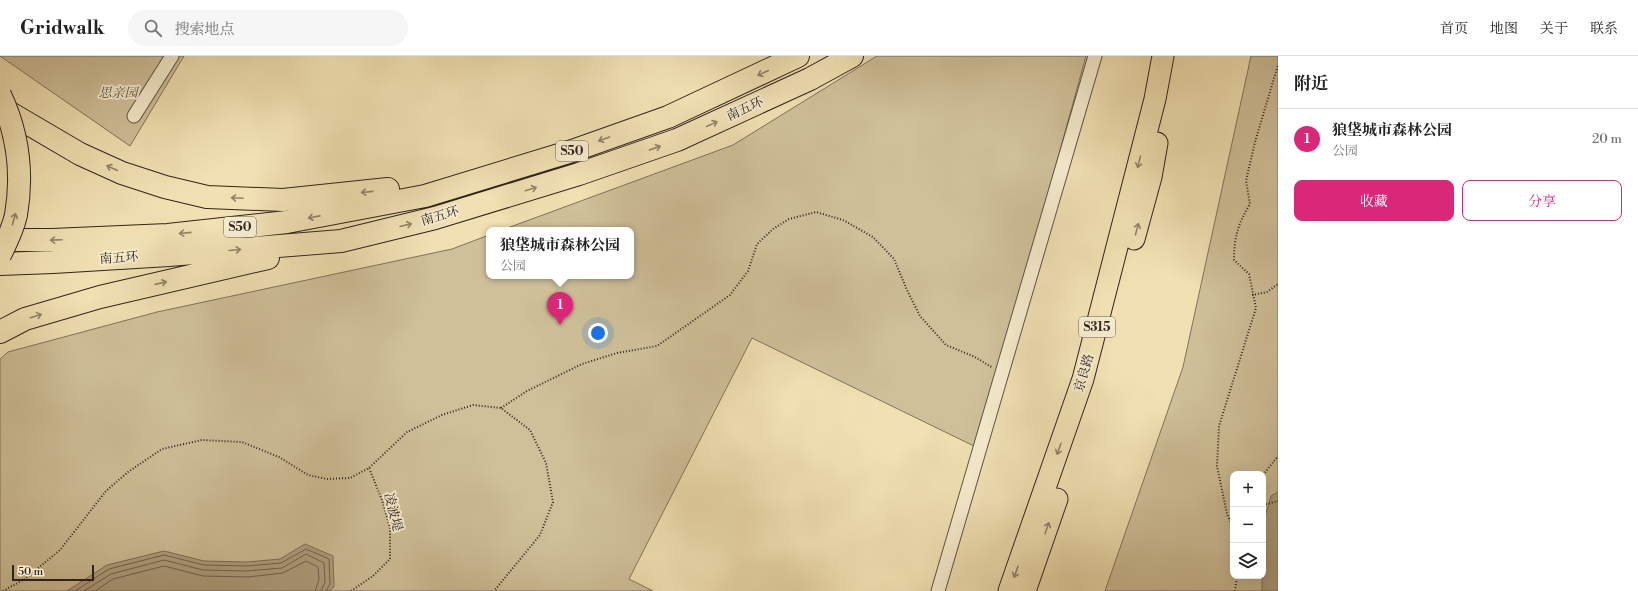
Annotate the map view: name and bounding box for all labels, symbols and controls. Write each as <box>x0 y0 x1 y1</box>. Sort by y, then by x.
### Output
search box <box>128 10 408 46</box>
text: Gridwalk <box>20 16 104 40</box>
icon: search <box>142 17 164 39</box>
text: 搜索地点 <box>174 20 234 39</box>
text: 首页 <box>1440 20 1468 38</box>
text: 地图 <box>1490 20 1518 38</box>
text: 关于 <box>1540 20 1568 38</box>
text: 联系 <box>1590 20 1618 38</box>
one-way arrow <box>757 70 769 77</box>
text: 附近 <box>1294 73 1328 95</box>
park label: 思亲园 <box>98 85 139 101</box>
street label: 南五环 <box>724 94 766 124</box>
one-way arrow <box>706 120 718 127</box>
text: 狼垡城市森林公园 <box>1332 121 1452 140</box>
text: 1 <box>1304 131 1310 147</box>
text: 20 m <box>1592 131 1622 147</box>
one-way arrow <box>599 136 611 144</box>
road number: S50 <box>556 141 588 161</box>
text: 公园 <box>1332 143 1358 159</box>
one-way arrow <box>648 144 661 151</box>
one-way arrow <box>1135 156 1142 169</box>
one-way arrow <box>106 164 118 171</box>
button: 收藏 <box>1294 180 1454 221</box>
button: 分享 <box>1462 180 1622 221</box>
one-way arrow <box>524 185 537 192</box>
one-way arrow <box>361 188 374 195</box>
one-way arrow <box>231 195 244 202</box>
street label: 南五环 <box>419 203 461 229</box>
one-way arrow <box>11 213 18 226</box>
one-way arrow <box>308 213 321 221</box>
road number: S50 <box>224 217 256 237</box>
one-way arrow <box>400 221 413 229</box>
one-way arrow <box>1134 223 1141 236</box>
popup <box>486 227 634 279</box>
one-way arrow <box>179 229 192 237</box>
one-way arrow <box>50 236 63 244</box>
text: 狼垡城市森林公园 <box>500 236 620 255</box>
one-way arrow <box>228 246 241 253</box>
street label: 南五环 <box>99 249 139 267</box>
text: 公园 <box>500 258 526 274</box>
one-way arrow <box>154 278 167 286</box>
pin: 1 <box>547 292 573 325</box>
one-way arrow <box>29 312 42 319</box>
road number: S315 <box>1079 317 1115 337</box>
your location <box>588 323 608 343</box>
street label: 京良路 <box>1071 352 1097 394</box>
one-way arrow <box>1055 443 1062 456</box>
map controls <box>1230 471 1266 579</box>
button: + <box>1230 471 1266 507</box>
street label: 凌波堤 <box>381 491 405 533</box>
button: − <box>1230 507 1266 543</box>
one-way arrow <box>1044 521 1051 534</box>
button: layers <box>1230 543 1266 579</box>
scale bar <box>12 563 94 582</box>
text: 50 m <box>18 565 43 579</box>
one-way arrow <box>1011 565 1019 577</box>

